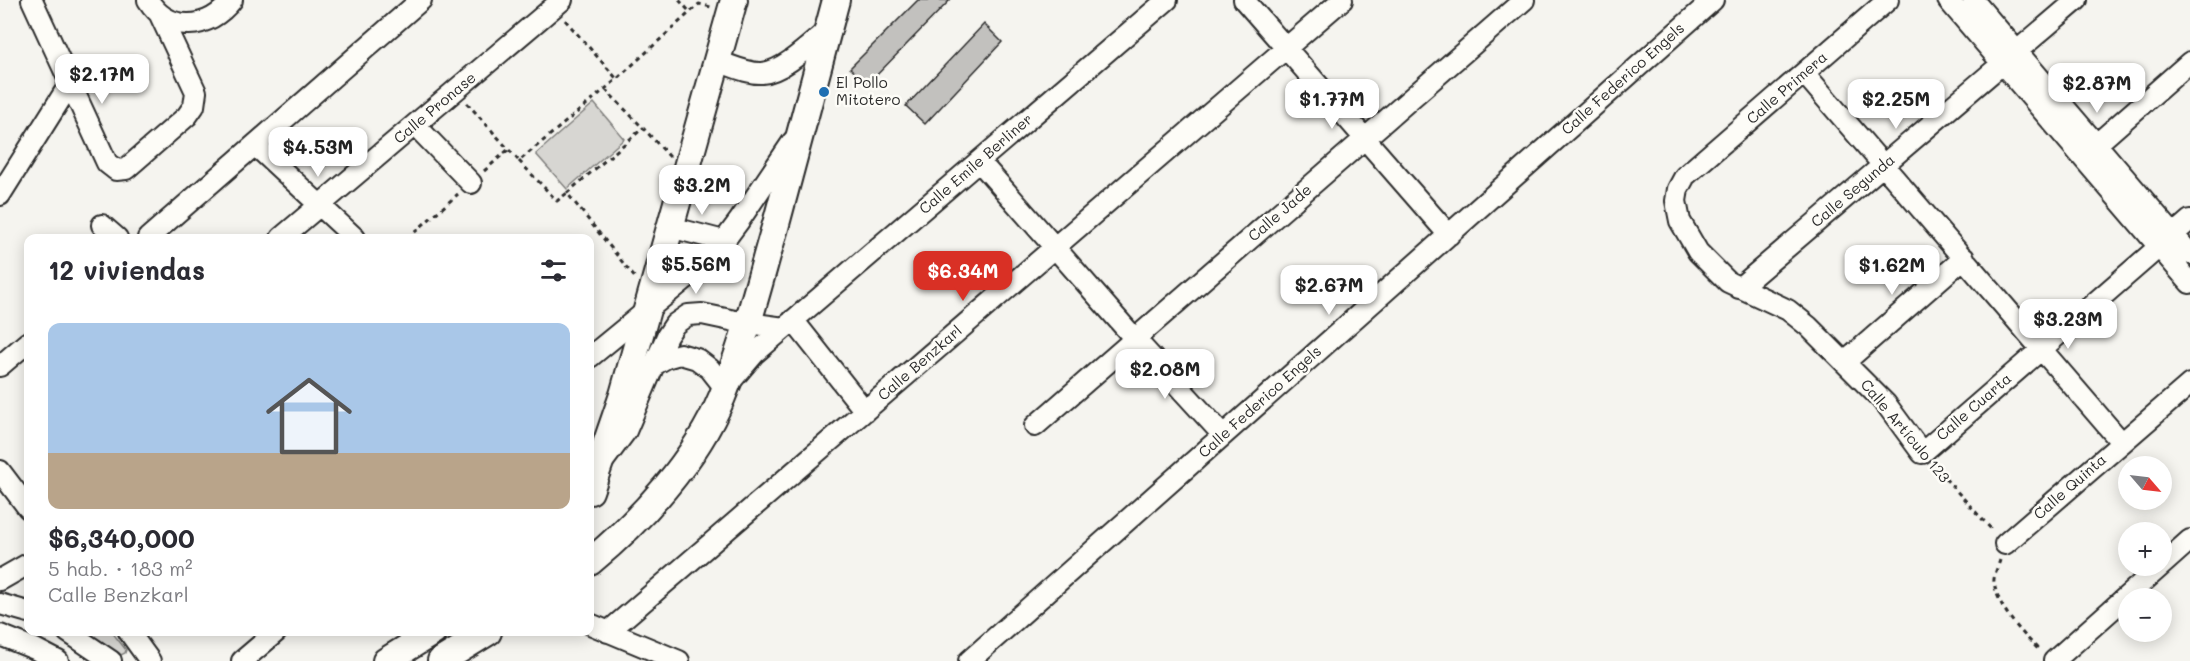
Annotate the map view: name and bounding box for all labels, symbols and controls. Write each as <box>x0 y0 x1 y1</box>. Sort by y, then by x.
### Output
street label: Calle Federico Engels <box>1557 18 1688 139</box>
street label: Calle Primera <box>1742 47 1831 128</box>
pin: $2.17M <box>53 54 151 105</box>
text: $2.17M <box>69 60 135 86</box>
pin: $2.87M <box>2048 63 2146 114</box>
street label: Calle Pronase <box>389 67 480 148</box>
text: $2.87M <box>2062 69 2132 95</box>
place label: El Pollo Mitotero <box>836 72 900 109</box>
pin: $1.77M <box>1283 79 1381 130</box>
pin: $2.25M <box>1847 79 1945 130</box>
marker: El Pollo Mitotero <box>817 85 831 99</box>
text: $1.77M <box>1299 85 1365 111</box>
text: $2.25M <box>1862 85 1930 111</box>
street label: Calle Emile Berliner <box>914 108 1036 218</box>
pin: $4.53M <box>269 127 367 178</box>
text: $4.53M <box>282 133 354 159</box>
street label: Calle Segunda <box>1806 149 1898 231</box>
pin: $3.2M <box>660 165 744 216</box>
text: $3.2M <box>673 171 731 197</box>
street label: Calle Jade <box>1243 179 1315 245</box>
pin: $5.56M <box>647 244 745 295</box>
pin: $1.62M <box>1843 245 1941 296</box>
text: $5.56M <box>661 250 731 276</box>
pin: $6.34M <box>914 251 1012 302</box>
text: $1.62M <box>1859 251 1925 277</box>
text: 12 viviendas <box>48 253 205 287</box>
icon: filters <box>537 254 570 287</box>
text: $6.34M <box>927 257 999 283</box>
pin: $2.67M <box>1280 265 1378 316</box>
text: $2.67M <box>1294 271 1364 297</box>
pin: $3.23M <box>2019 299 2117 350</box>
text: $3.23M <box>2033 305 2103 331</box>
street label: Calle Benzkarl <box>873 320 966 404</box>
street label: Calle Federico Engels <box>1194 341 1325 462</box>
pin: $2.08M <box>1116 349 1214 400</box>
text: $2.08M <box>1129 355 1201 381</box>
icon: home <box>255 362 363 470</box>
street label: Calle Cuarta <box>1932 368 2015 444</box>
street label: Calle Artículo 123 <box>1857 374 1955 486</box>
street label: Calle Quinta <box>2029 449 2110 523</box>
north arrow <box>2118 456 2172 510</box>
map controls <box>2118 456 2172 642</box>
text: $6,340,000 <box>48 521 195 555</box>
button: + <box>2118 522 2172 576</box>
text: 5 hab. · 183 m² <box>48 555 193 581</box>
text: Calle Benzkarl <box>48 581 189 607</box>
button: − <box>2118 588 2172 642</box>

